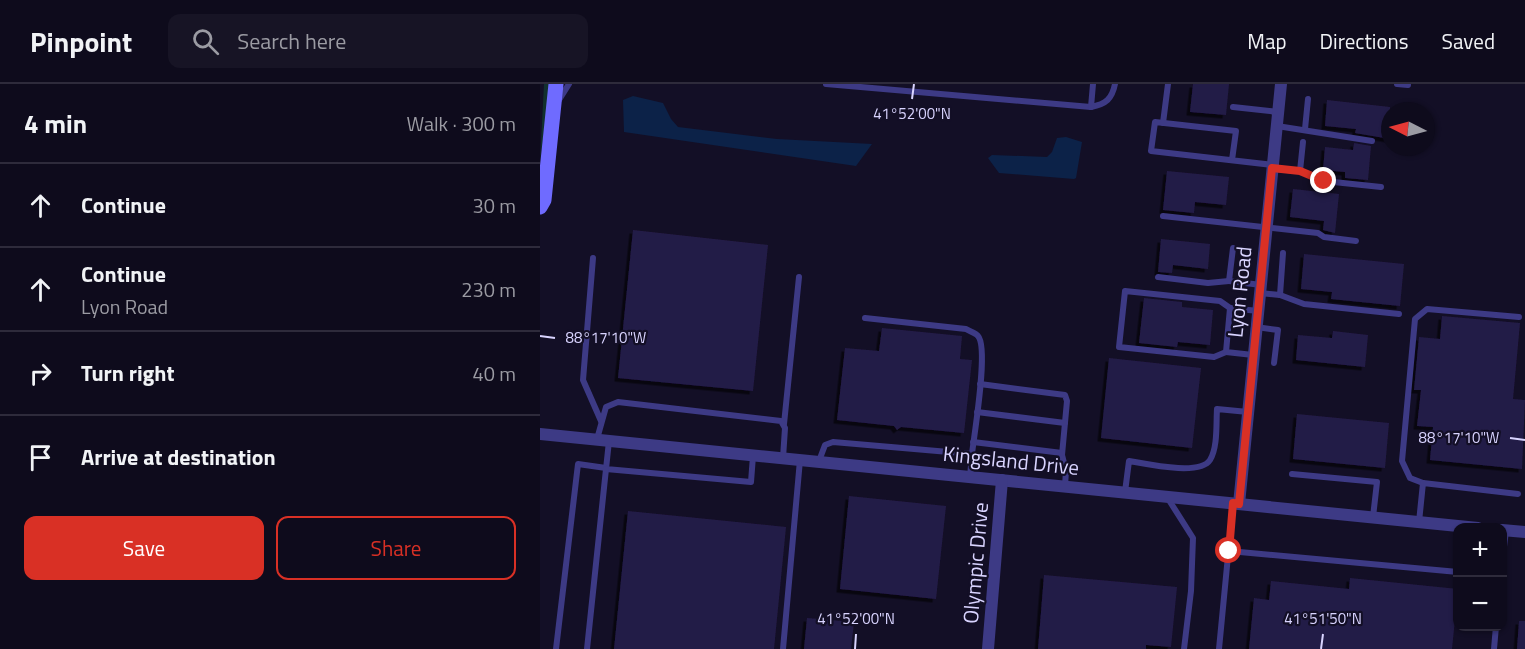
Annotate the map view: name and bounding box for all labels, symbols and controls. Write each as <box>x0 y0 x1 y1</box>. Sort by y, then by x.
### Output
search box <box>168 14 588 68</box>
text: Pinpoint <box>30 20 132 63</box>
text: Search here <box>237 24 346 58</box>
icon: search <box>189 25 222 58</box>
text: Map <box>1247 25 1287 57</box>
text: Directions <box>1320 25 1409 57</box>
text: Saved <box>1442 25 1495 57</box>
text: 41°52'00"N <box>873 102 951 125</box>
north arrow <box>1381 102 1435 156</box>
text: 4 min <box>24 104 87 143</box>
text: Walk · 300 m <box>407 108 516 139</box>
route end <box>1310 167 1336 193</box>
text: Continue <box>81 188 166 222</box>
icon: ahead <box>24 189 57 222</box>
text: 30 m <box>472 190 516 221</box>
street label: Lyon Road <box>1218 245 1260 339</box>
text: Continue <box>81 257 166 291</box>
icon: ahead <box>24 273 57 306</box>
text: 230 m <box>461 274 516 305</box>
text: Lyon Road <box>81 291 168 322</box>
text: 88°17'10"W <box>566 326 646 349</box>
text: Turn right <box>81 356 175 390</box>
icon: right <box>24 357 57 390</box>
text: 40 m <box>472 358 516 389</box>
text: 88°17'10"W <box>1419 426 1499 449</box>
street label: Kingsland Drive <box>941 437 1081 483</box>
text: Arrive at destination <box>81 440 276 474</box>
icon: arrive <box>24 441 57 474</box>
street label: Olympic Drive <box>954 501 996 625</box>
button: Save <box>24 516 264 580</box>
button: Share <box>276 516 516 580</box>
map controls <box>1453 523 1507 631</box>
button: + <box>1453 523 1507 577</box>
route start <box>1215 537 1241 563</box>
button: − <box>1453 577 1507 631</box>
text: 41°52'00"N <box>817 607 895 630</box>
text: 41°51'50"N <box>1284 607 1362 630</box>

